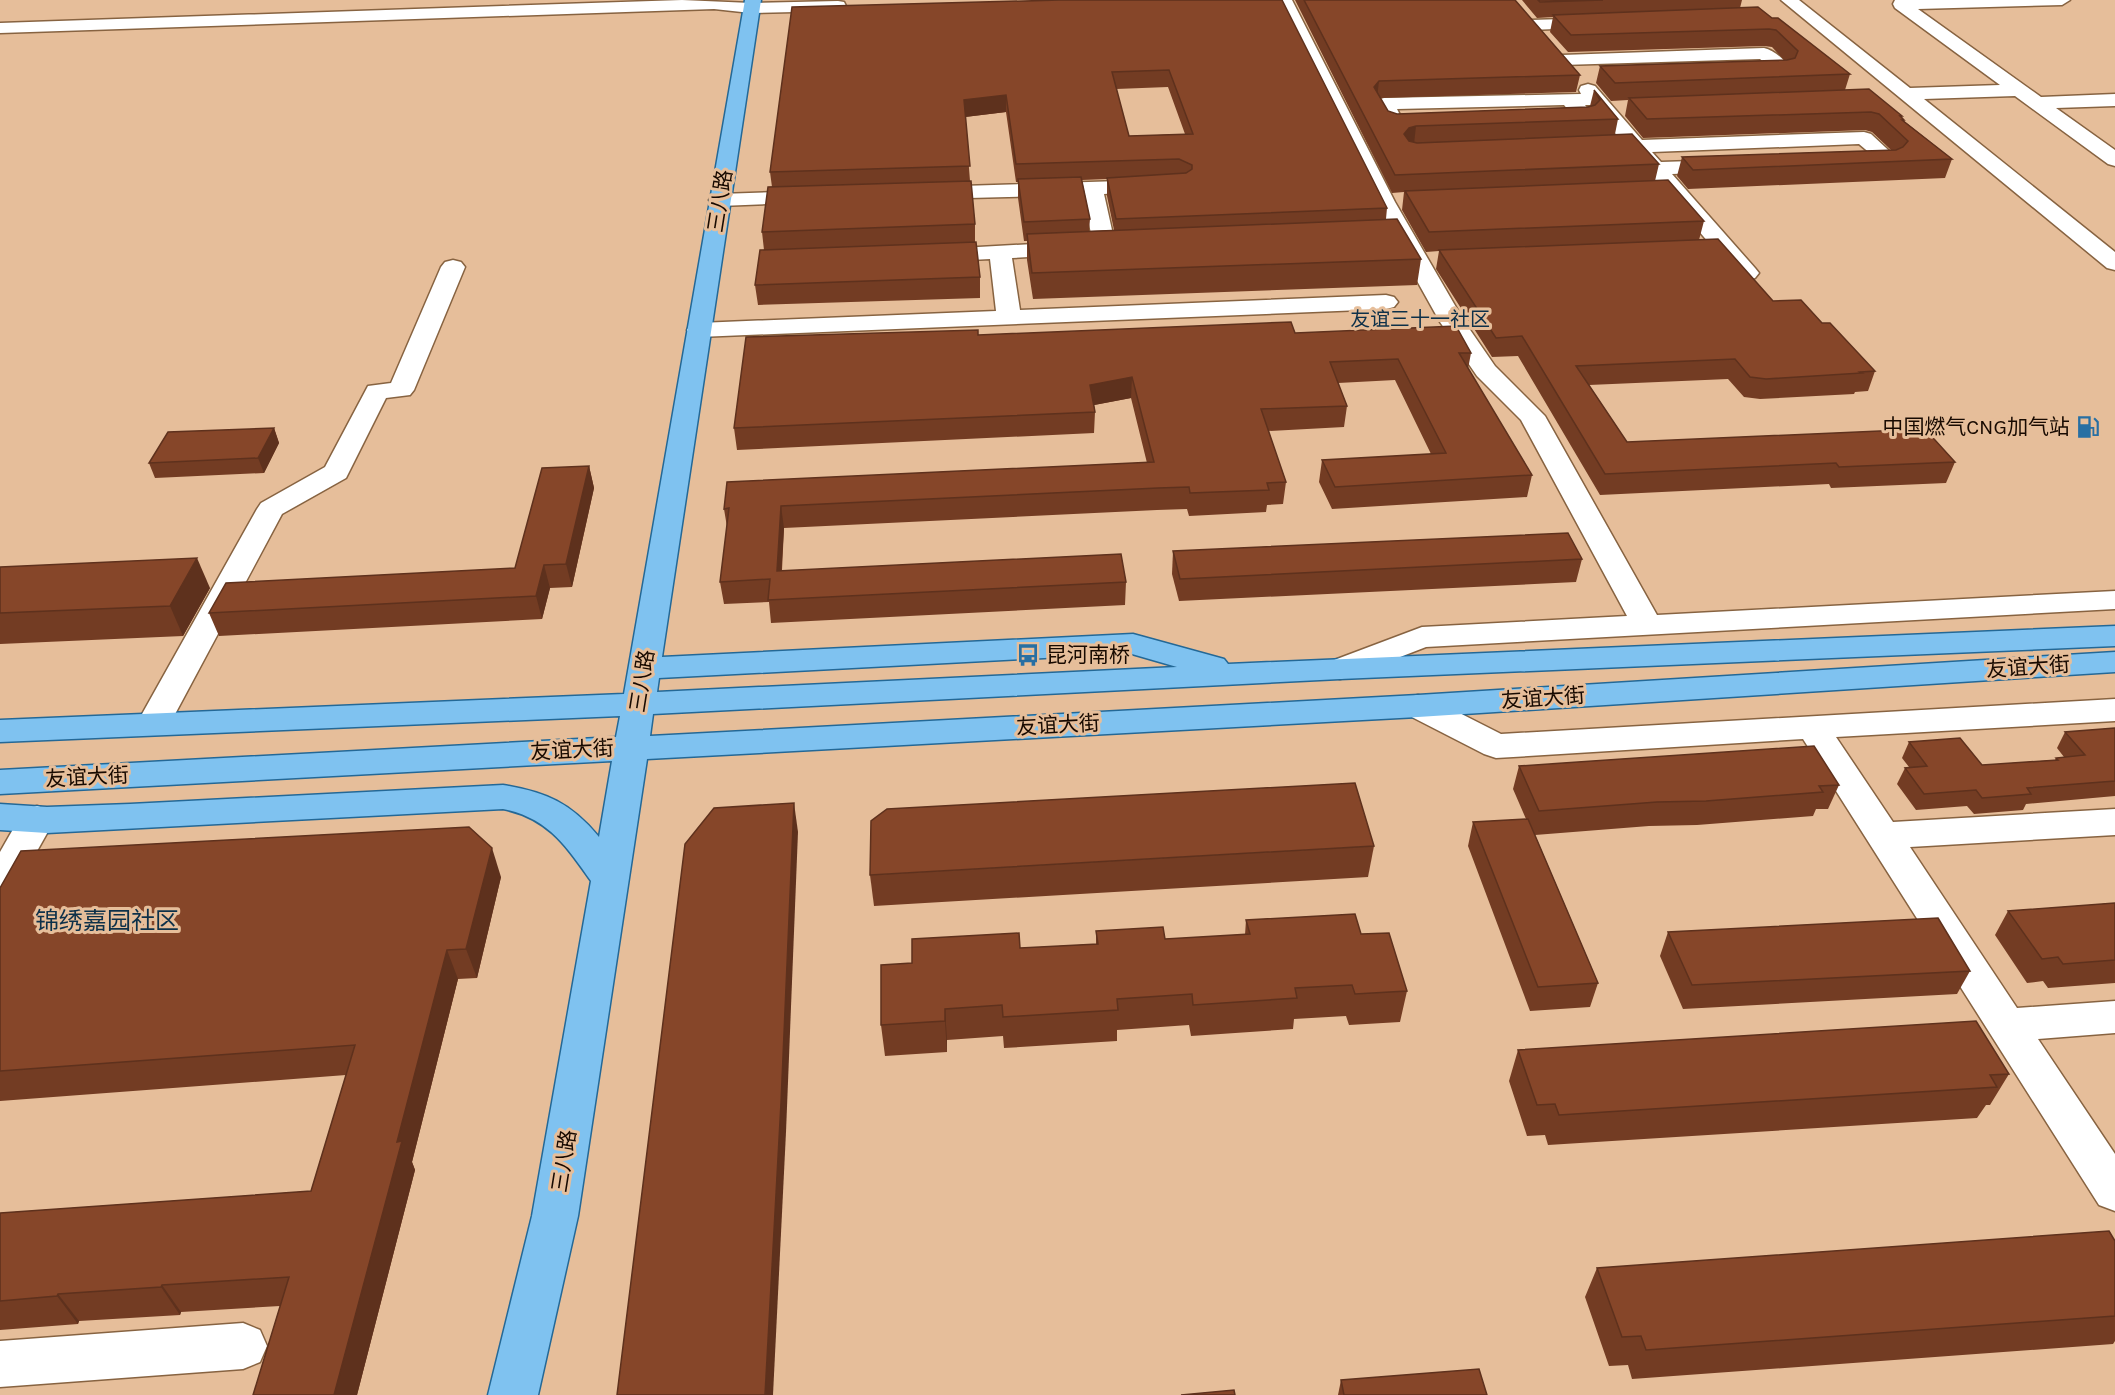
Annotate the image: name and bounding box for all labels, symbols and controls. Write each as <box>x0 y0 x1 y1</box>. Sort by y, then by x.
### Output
street label: 三八路 <box>703 168 737 234</box>
district label: 友谊三十一社区 <box>1350 308 1490 331</box>
fuel station icon: 中国燃气CNG加气站 <box>2075 414 2101 440</box>
place label: 中国燃气CNG加气站 <box>1882 415 2070 439</box>
bus stop icon: 昆河南桥 <box>1015 642 1041 668</box>
place label: 昆河南桥 <box>1046 643 1130 667</box>
street label: 三八路 <box>625 648 659 714</box>
street label: 友谊大街 <box>1985 652 2071 682</box>
street label: 友谊大街 <box>1500 683 1586 713</box>
street label: 友谊大街 <box>1015 711 1101 739</box>
street label: 友谊大街 <box>529 736 615 764</box>
street label: 友谊大街 <box>44 763 130 791</box>
district label: 锦绣嘉园社区 <box>35 907 179 935</box>
street label: 三八路 <box>547 1128 581 1194</box>

